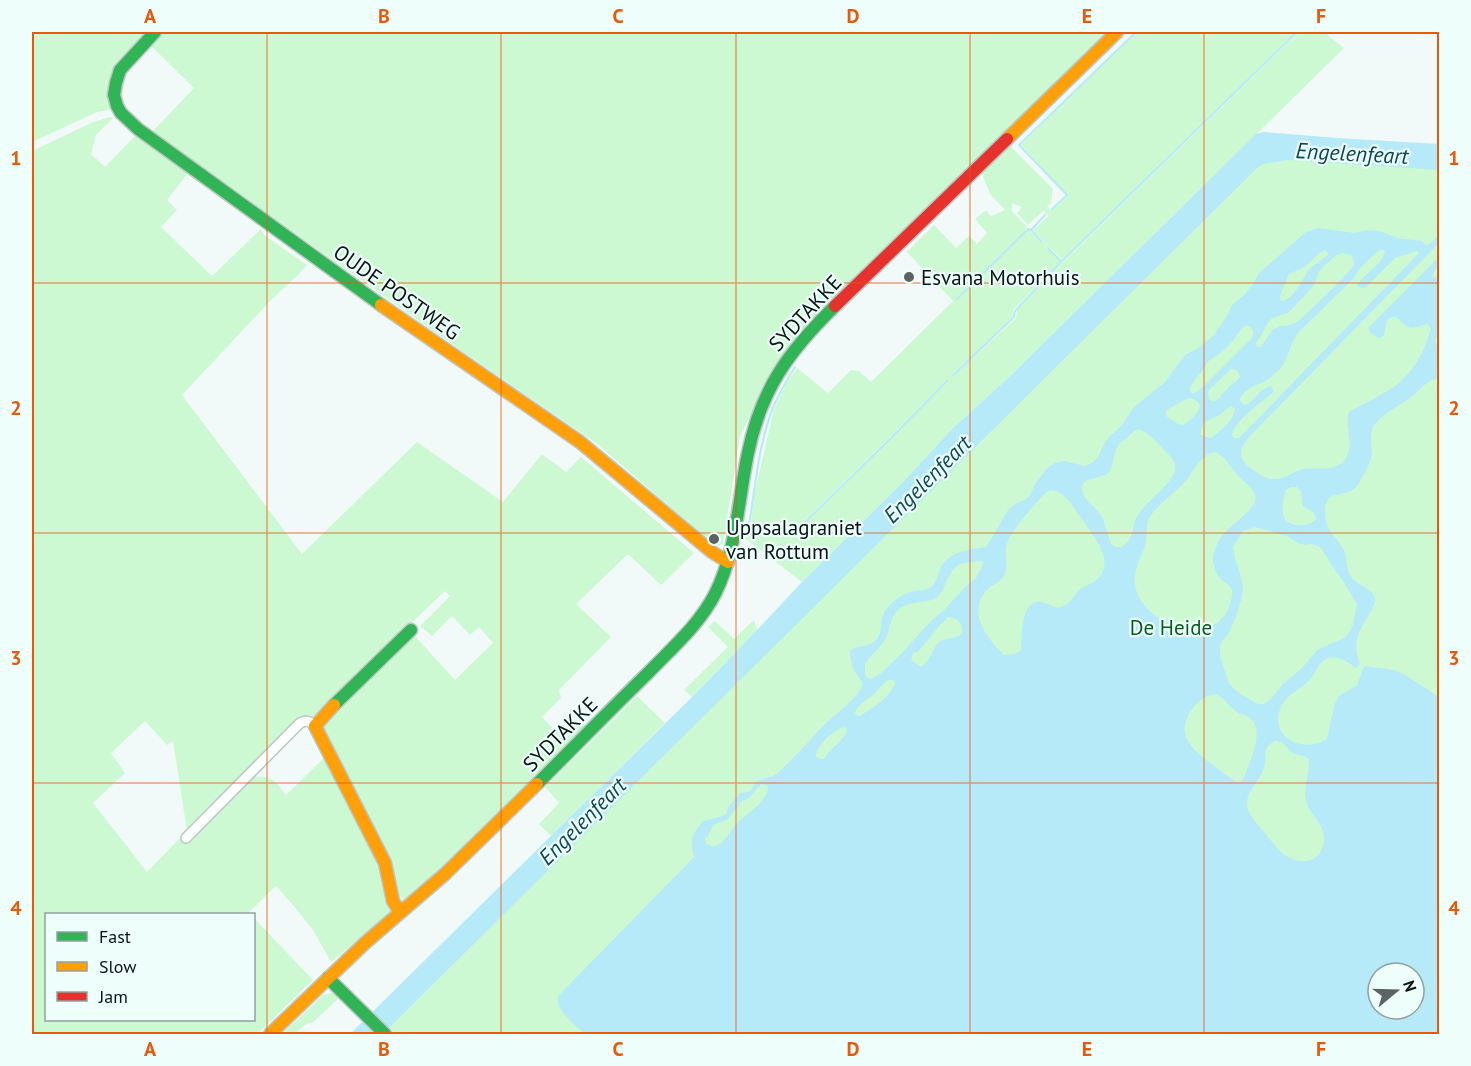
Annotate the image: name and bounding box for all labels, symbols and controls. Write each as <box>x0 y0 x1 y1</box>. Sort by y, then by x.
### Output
text: A <box>144 3 157 29</box>
text: B <box>378 3 390 29</box>
text: C <box>612 3 624 29</box>
text: D <box>847 3 860 29</box>
text: E <box>1082 3 1092 29</box>
text: F <box>1316 3 1326 29</box>
water label: Engelenfeart <box>1295 136 1410 170</box>
text: 1 <box>10 145 22 171</box>
text: 1 <box>1448 145 1460 171</box>
street label: OUDE POSTWEG <box>328 238 466 346</box>
place label: Esvana Motorhuis <box>921 264 1080 291</box>
street label: SYDTAKKE <box>763 269 847 357</box>
marker: Esvana Motorhuis <box>902 270 916 284</box>
text: 2 <box>10 395 22 421</box>
text: 2 <box>1448 395 1460 421</box>
water label: Engelenfeart <box>877 428 978 529</box>
place label: Uppsalagraniet van Rottum <box>726 514 862 565</box>
marker: Uppsalagraniet van Rottum <box>707 532 721 546</box>
park label: De Heide <box>1130 614 1212 641</box>
text: 3 <box>10 645 22 671</box>
text: 3 <box>1448 645 1460 671</box>
street label: SYDTAKKE <box>517 691 603 777</box>
water label: Engelenfeart <box>532 770 633 871</box>
text: 4 <box>10 895 22 921</box>
text: 4 <box>1448 895 1460 921</box>
legend <box>45 913 255 1021</box>
text: Fast <box>99 925 131 948</box>
text: Slow <box>99 955 137 978</box>
north arrow <box>1366 961 1426 1021</box>
text: N <box>1399 978 1421 994</box>
text: Jam <box>98 985 128 1008</box>
text: A <box>144 1036 157 1062</box>
text: B <box>378 1036 390 1062</box>
text: C <box>612 1036 624 1062</box>
text: D <box>847 1036 860 1062</box>
text: E <box>1082 1036 1092 1062</box>
text: F <box>1316 1036 1326 1062</box>

